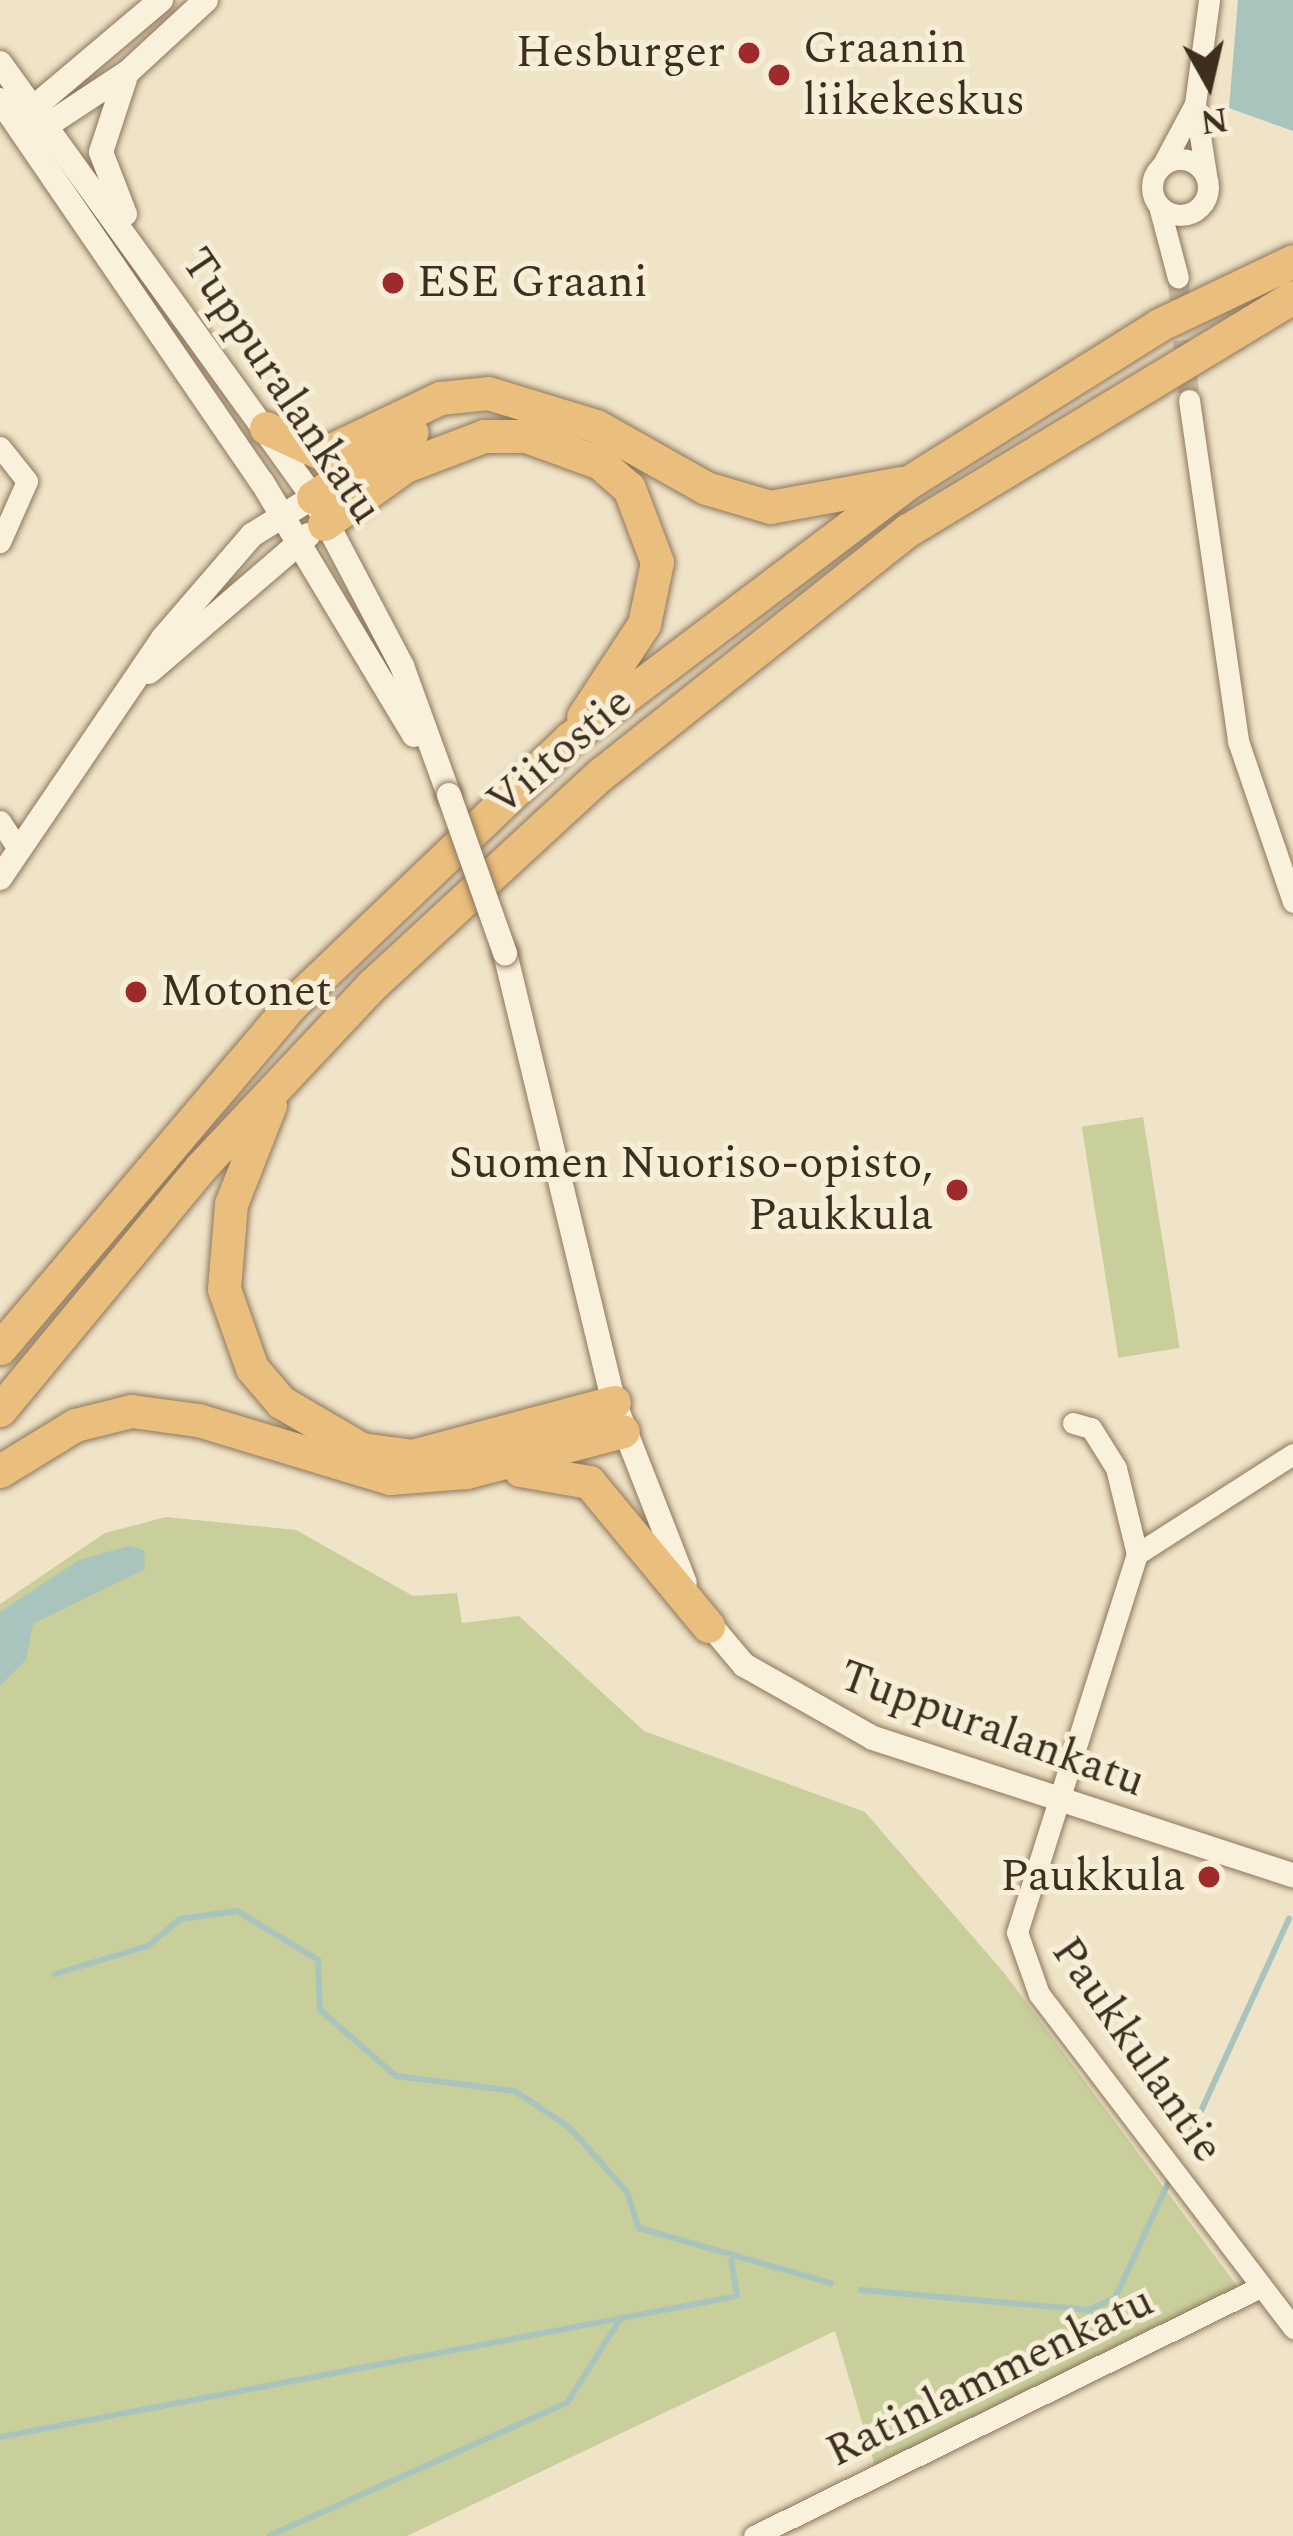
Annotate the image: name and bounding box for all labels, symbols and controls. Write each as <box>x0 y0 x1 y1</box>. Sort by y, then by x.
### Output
place label: Graanin liikekeskus <box>803 22 1025 128</box>
north arrow <box>1149 24 1269 144</box>
place label: Hesburger <box>516 26 725 80</box>
marker: Hesburger <box>736 40 762 66</box>
marker: Graanin liikekeskus <box>766 62 792 88</box>
text: N <box>1197 93 1231 146</box>
street label: Tuppuralankatu <box>169 238 393 534</box>
place label: ESE Graani <box>417 256 648 310</box>
marker: ESE Graani <box>380 270 406 296</box>
street label: Viitostie <box>477 676 643 828</box>
place label: Motonet <box>160 965 332 1019</box>
marker: Motonet <box>123 979 149 1005</box>
place label: Suomen Nuoriso-opisto, Paukkula <box>449 1137 933 1243</box>
marker: Suomen Nuoriso-opisto, Paukkula <box>944 1177 970 1203</box>
street label: Tuppuralankatu <box>832 1649 1152 1809</box>
place label: Paukkula <box>1000 1850 1185 1904</box>
marker: Paukkula <box>1196 1864 1222 1890</box>
street label: Paukkulantie <box>1040 1927 1234 2173</box>
street label: Ratinlammenkatu <box>818 2275 1162 2479</box>

